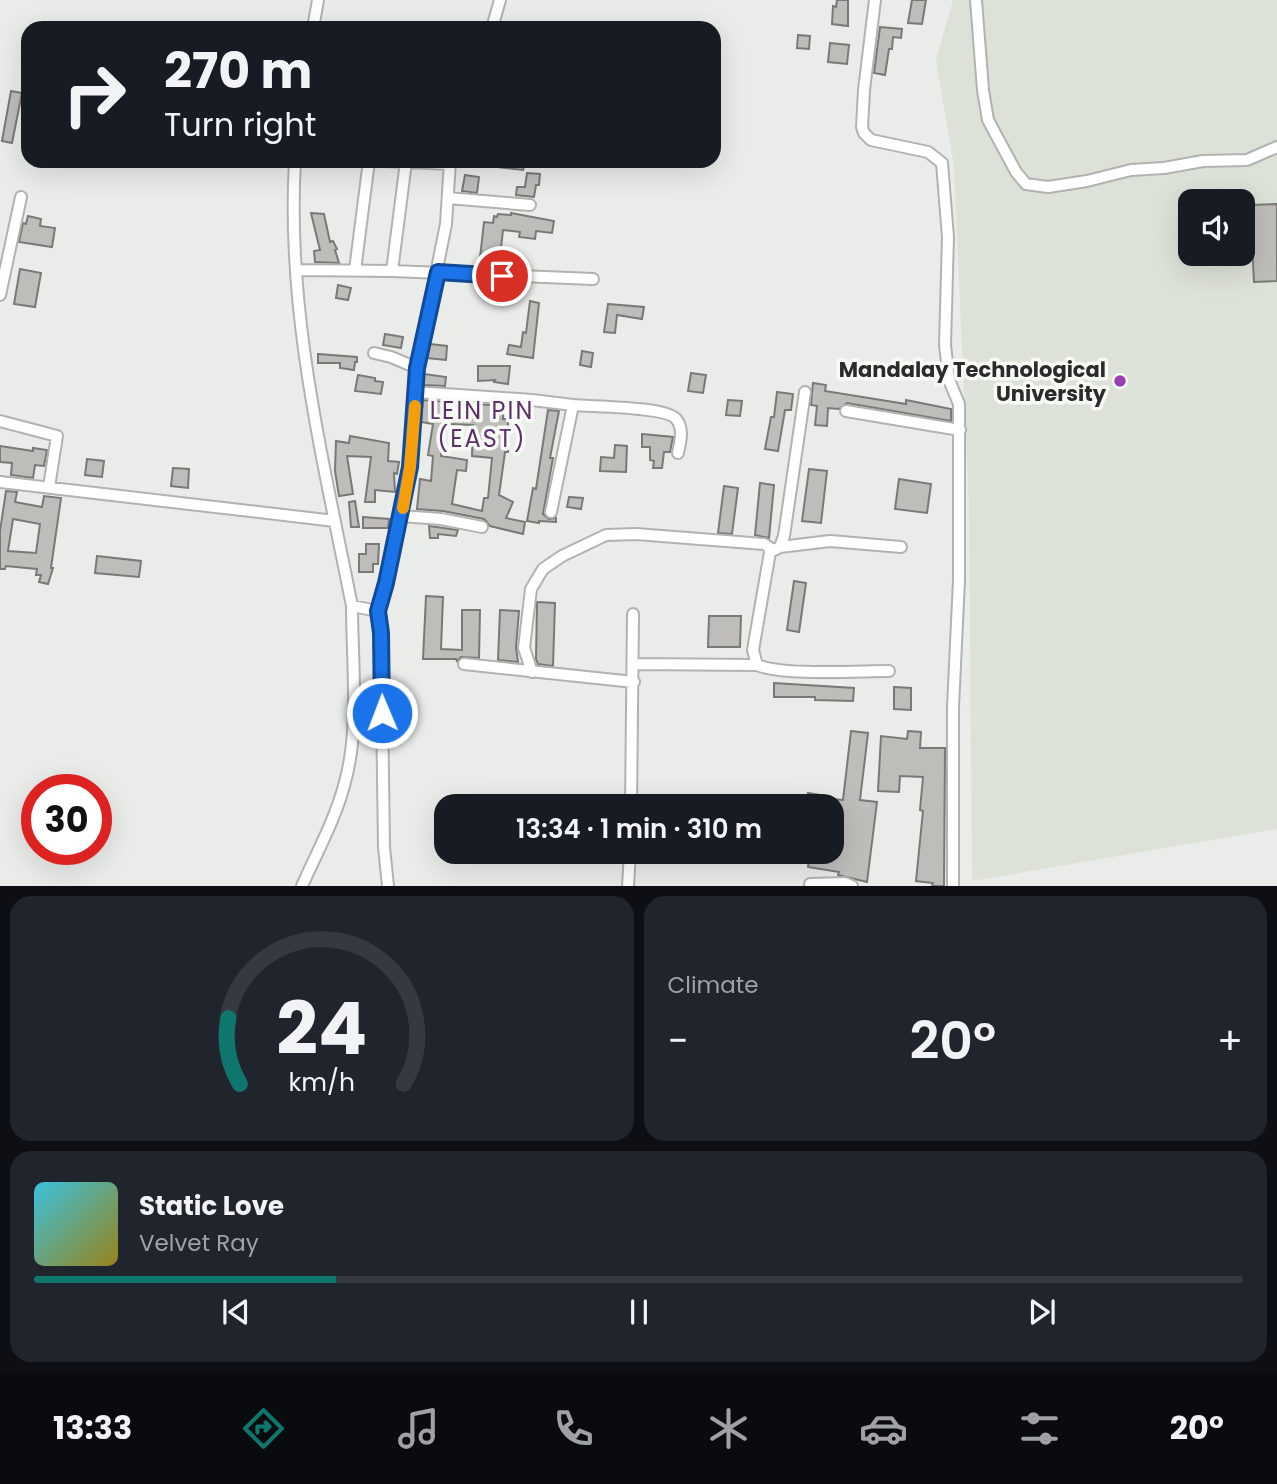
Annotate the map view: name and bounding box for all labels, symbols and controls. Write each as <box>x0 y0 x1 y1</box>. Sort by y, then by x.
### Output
text: 270 m <box>164 37 312 105</box>
icon: right <box>49 49 140 140</box>
text: Turn right <box>164 102 316 147</box>
map controls <box>1178 189 1255 266</box>
button: sound <box>1178 189 1255 266</box>
pin <box>472 246 532 306</box>
icon: arrive <box>483 257 521 295</box>
place label: Mandalay Technological University <box>839 355 1107 408</box>
marker: Mandalay Technological University <box>1112 373 1128 389</box>
district label: LEIN PIN (EAST) <box>430 394 534 455</box>
position arrow <box>345 676 419 750</box>
speed limit sign: 30 <box>21 774 112 865</box>
text: 13:34 · 1 min · 310 m <box>516 811 762 847</box>
text: Climate <box>668 969 758 1001</box>
text: 24 <box>276 979 367 1080</box>
text: 20° <box>909 1004 996 1077</box>
text: − <box>668 1014 688 1067</box>
text: + <box>1217 1014 1243 1067</box>
text: km/h <box>288 1065 355 1100</box>
text: Static Love <box>139 1188 284 1224</box>
text: Velvet Ray <box>139 1227 259 1259</box>
icon: previous <box>217 1293 255 1331</box>
icon: pause <box>620 1293 658 1331</box>
icon: next <box>1023 1293 1061 1331</box>
icon: directions <box>239 1404 288 1453</box>
icon: music <box>394 1404 443 1453</box>
icon: phone <box>549 1404 598 1453</box>
icon: climate <box>704 1404 753 1453</box>
icon: car <box>859 1404 908 1453</box>
icon: filters <box>1015 1404 1064 1453</box>
text: 13:33 <box>53 1405 132 1450</box>
text: 20° <box>1170 1405 1224 1450</box>

